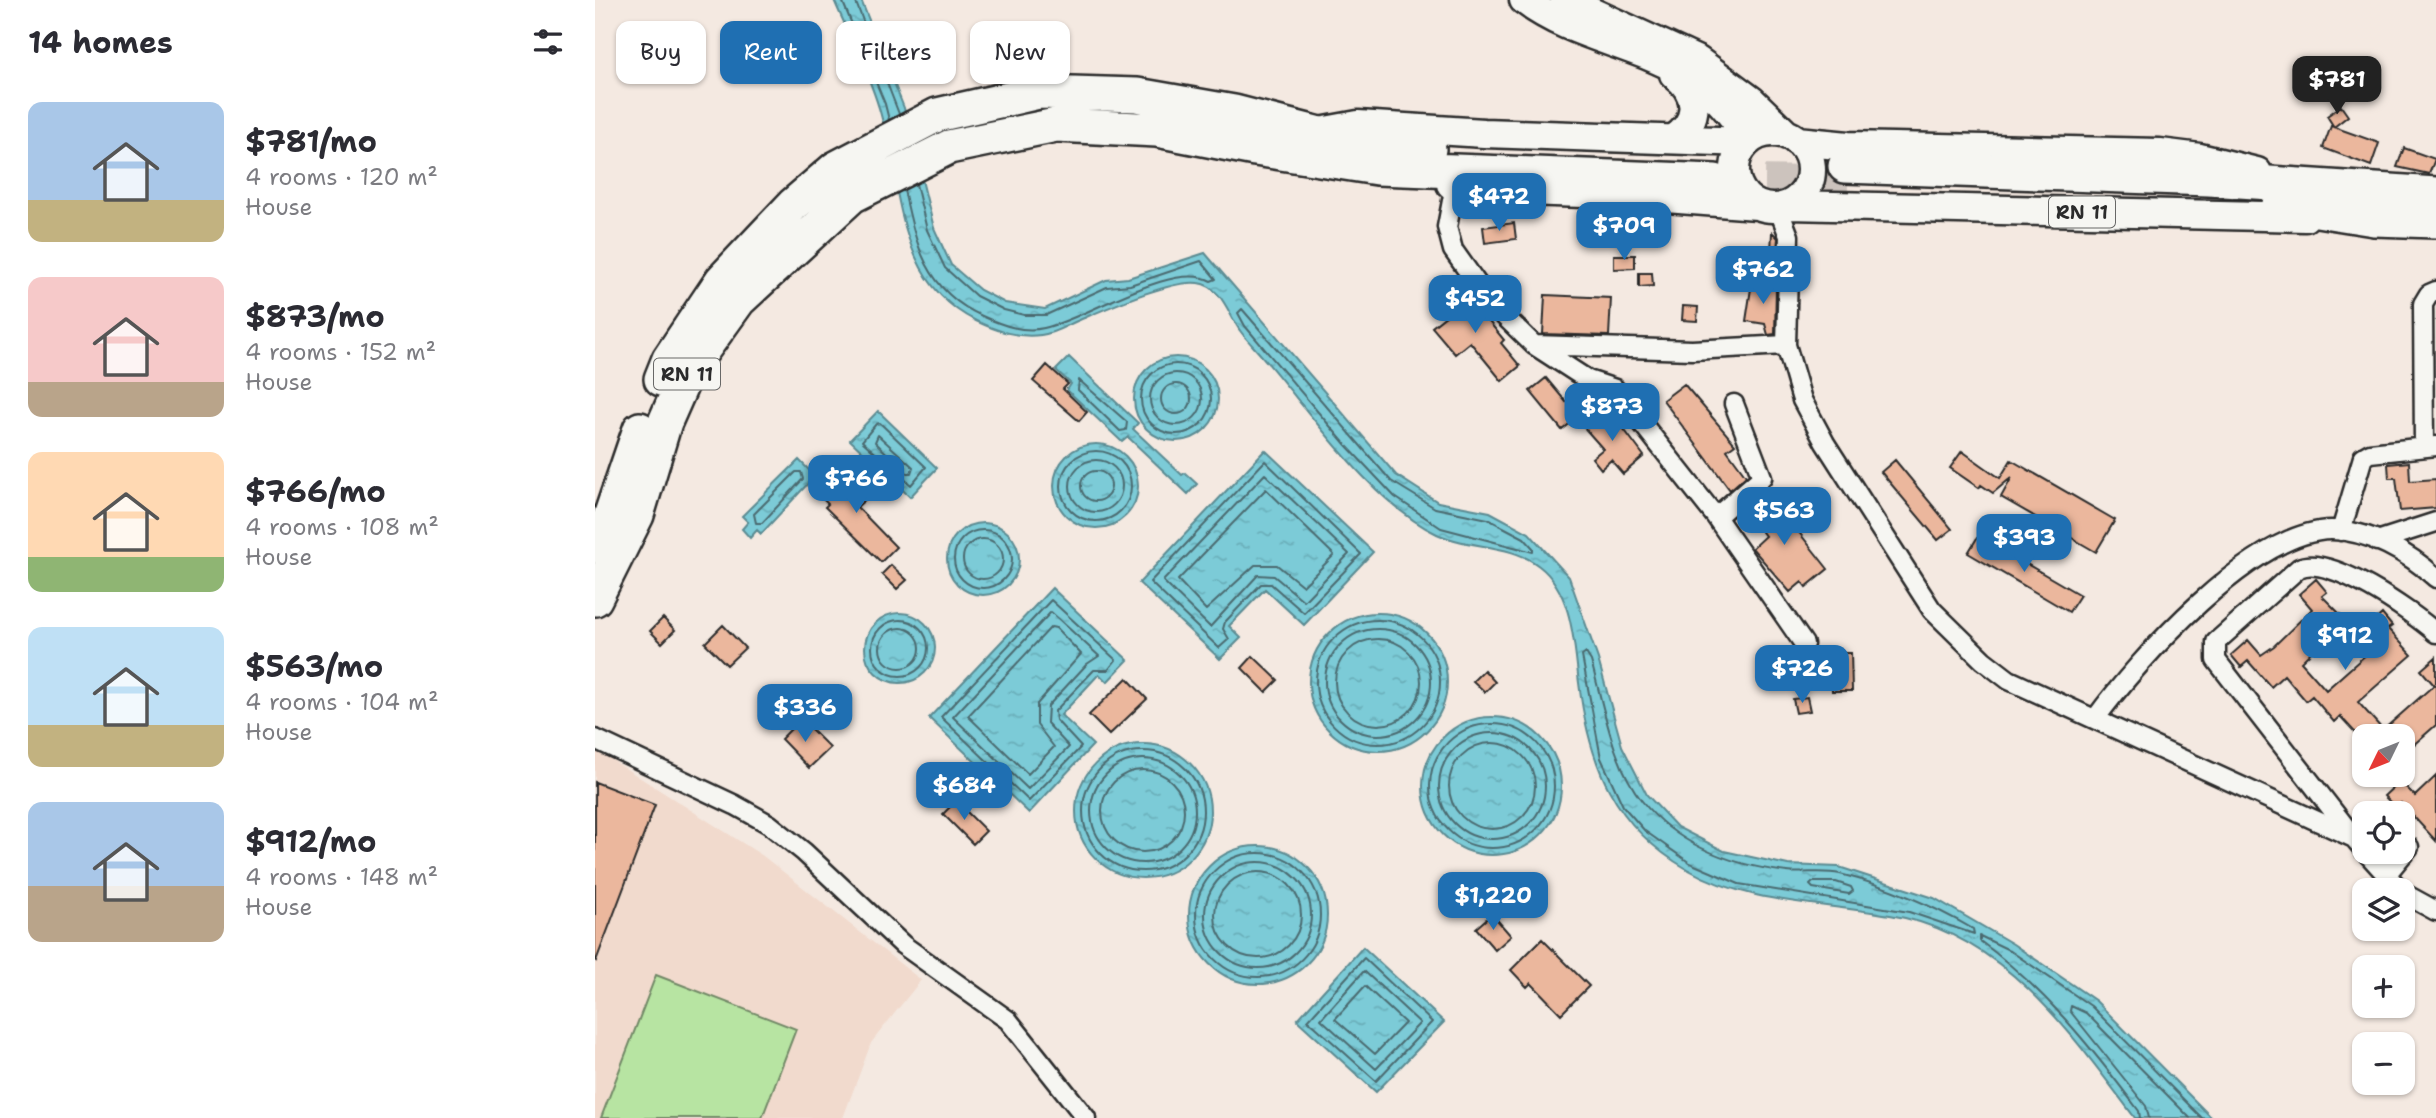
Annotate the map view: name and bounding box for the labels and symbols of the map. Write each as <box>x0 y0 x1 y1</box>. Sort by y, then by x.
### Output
pin: $781 <box>2296 57 2378 116</box>
pin: $472 <box>1458 174 1540 233</box>
road number: RN 11 <box>2049 196 2115 228</box>
pin: $709 <box>1583 202 1665 262</box>
pin: $762 <box>1722 246 1804 306</box>
pin: $452 <box>1434 276 1516 335</box>
road number: RN 11 <box>654 358 720 390</box>
pin: $873 <box>1571 384 1653 443</box>
pin: $766 <box>815 456 897 515</box>
pin: $563 <box>1743 488 1825 547</box>
pin: $393 <box>1983 514 2065 574</box>
pin: $912 <box>2304 612 2386 672</box>
pin: $726 <box>1761 646 1843 705</box>
pin: $336 <box>764 684 846 744</box>
north arrow <box>2352 724 2415 788</box>
pin: $684 <box>923 762 1005 822</box>
pin: $1,220 <box>1436 872 1550 932</box>

